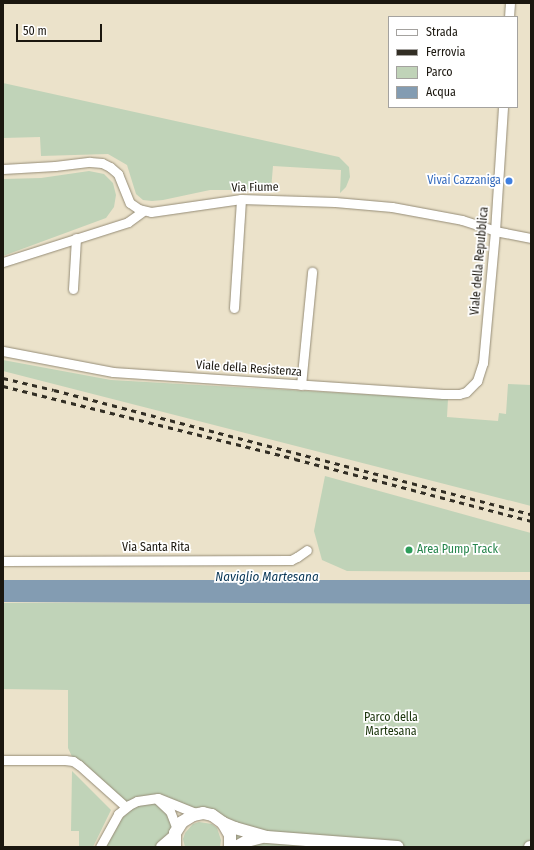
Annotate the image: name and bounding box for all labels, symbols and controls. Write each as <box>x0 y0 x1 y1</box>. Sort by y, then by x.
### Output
scale bar <box>18 16 104 42</box>
legend <box>388 16 518 108</box>
text: 50 m <box>23 24 47 38</box>
text: Strada <box>426 25 458 39</box>
text: Ferrovia <box>426 45 465 59</box>
text: Parco <box>426 65 453 79</box>
text: Acqua <box>426 85 456 99</box>
place label: Vivai Cazzaniga <box>427 174 501 188</box>
marker: Vivai Cazzaniga <box>504 176 514 186</box>
street label: Via Fiume <box>231 180 279 196</box>
street label: Viale della Repubblica <box>468 206 492 316</box>
street label: Viale della Resistenza <box>196 358 302 380</box>
street label: Via Santa Rita <box>122 541 190 555</box>
place label: Area Pump Track <box>417 543 498 557</box>
marker: Area Pump Track <box>404 545 414 555</box>
water label: Naviglio Martesana <box>215 569 319 585</box>
park label: Parco della Martesana <box>364 711 418 739</box>

